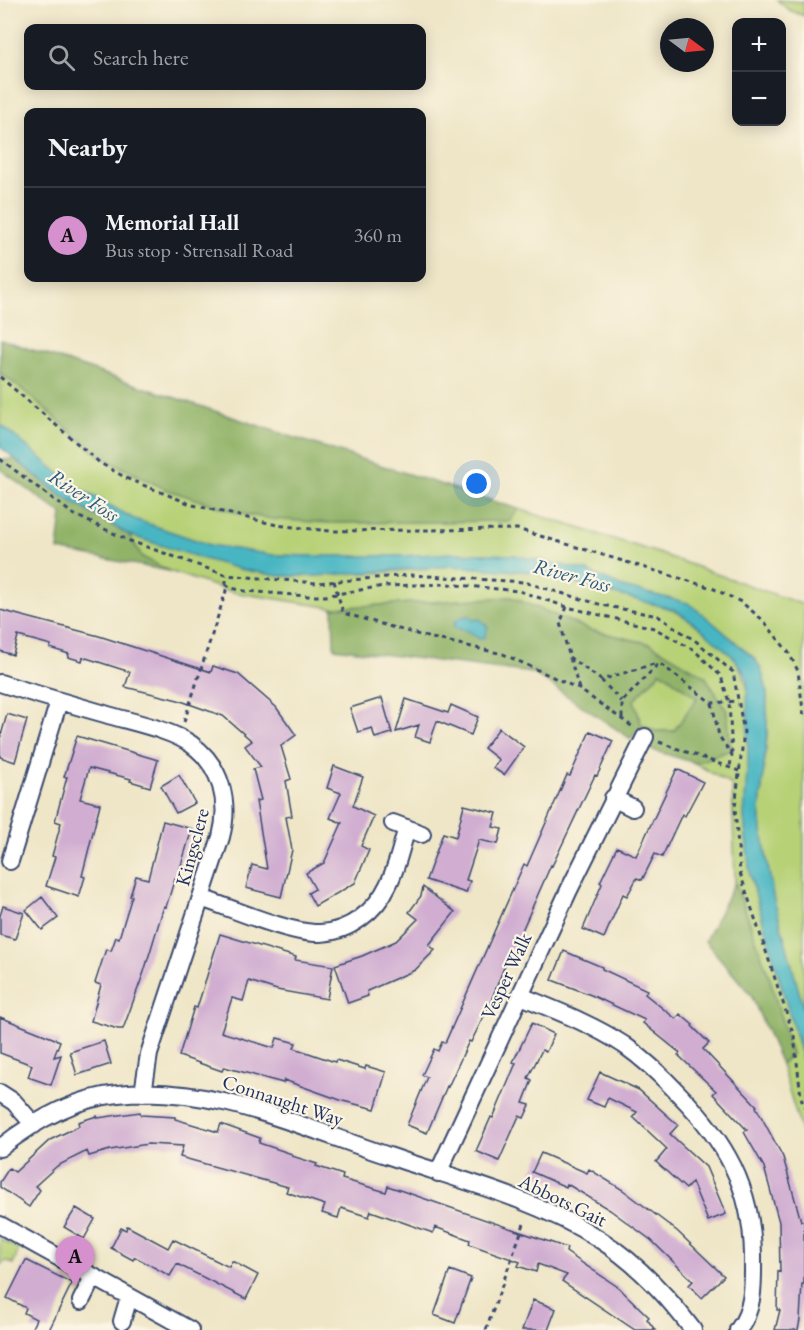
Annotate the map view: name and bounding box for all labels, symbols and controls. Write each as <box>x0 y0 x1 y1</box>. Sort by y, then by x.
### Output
north arrow <box>660 18 714 72</box>
map controls <box>732 18 786 126</box>
button: + <box>732 18 786 72</box>
search box <box>24 24 426 90</box>
icon: search <box>45 41 78 74</box>
text: Search here <box>93 43 188 72</box>
button: − <box>732 72 786 126</box>
text: Nearby <box>48 130 128 164</box>
text: Memorial Hall <box>105 208 239 237</box>
text: A <box>60 222 75 248</box>
text: 360 m <box>354 222 402 248</box>
text: Bus stop · Strensall Road <box>105 237 293 263</box>
water label: River Foss <box>44 462 125 528</box>
your location <box>462 469 491 498</box>
water label: River Foss <box>530 552 614 598</box>
street label: Kingsclere <box>169 805 215 889</box>
street label: Vesper Walk <box>475 928 538 1024</box>
street label: Connaught Way <box>219 1068 347 1132</box>
street label: Abbots Gait <box>514 1167 612 1233</box>
pin: A <box>56 1236 94 1286</box>

